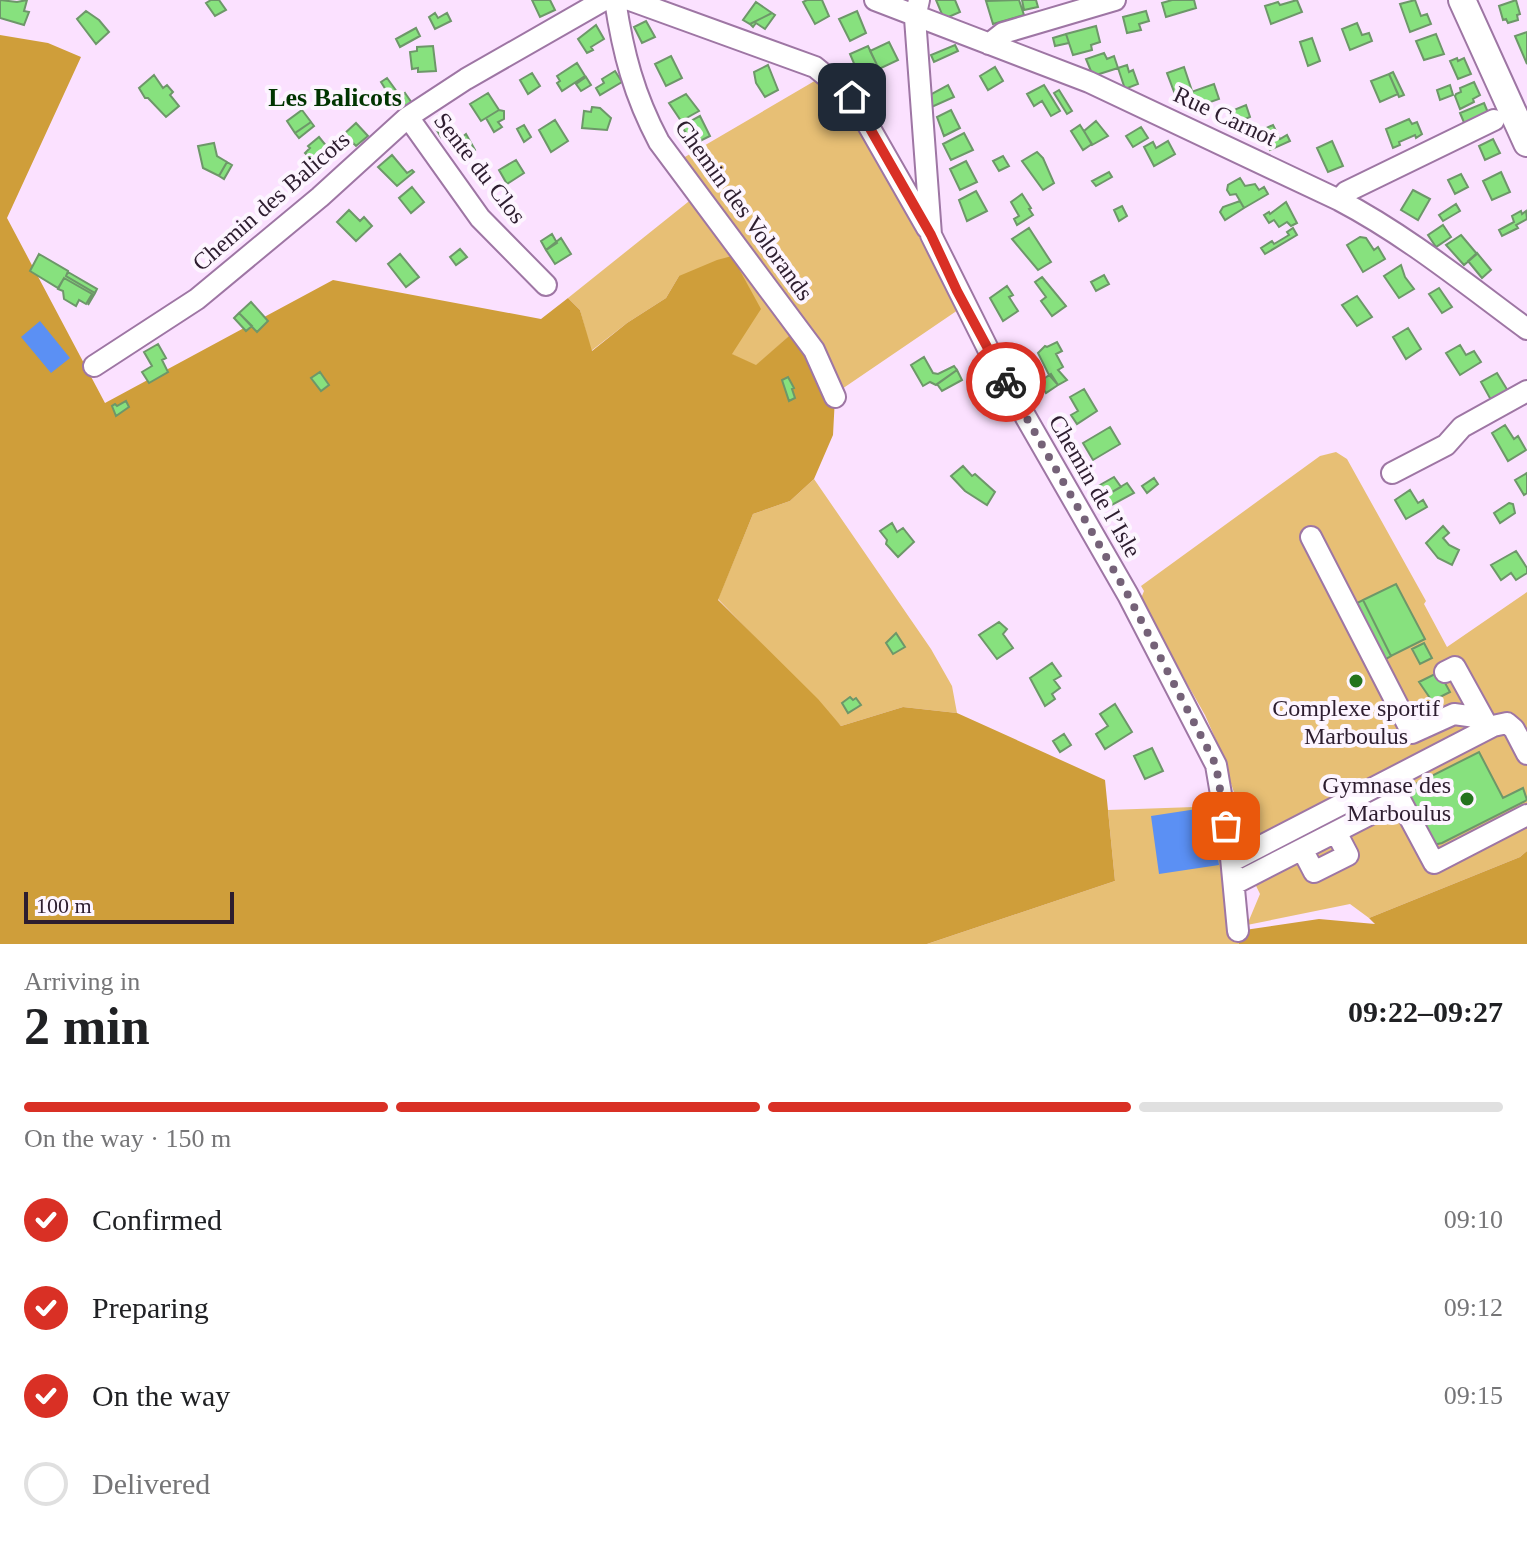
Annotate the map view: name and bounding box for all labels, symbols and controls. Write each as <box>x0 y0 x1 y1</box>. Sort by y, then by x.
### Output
pin <box>818 63 886 131</box>
icon: home <box>830 75 874 119</box>
street label: Rue Carnot <box>1170 81 1281 151</box>
district label: Les Balicots <box>268 83 402 112</box>
street label: Sente du Clos <box>429 107 531 229</box>
street label: Chemin des Volorands <box>670 115 818 305</box>
street label: Chemin des Balicots <box>188 126 354 276</box>
courier <box>966 342 1046 422</box>
icon: bike <box>984 360 1028 404</box>
street label: Chemin de l’Isle <box>1044 410 1146 562</box>
marker: Complexe sportif Marboulus <box>1347 672 1365 690</box>
place label: Complexe sportif Marboulus <box>1272 695 1440 749</box>
place label: Gymnase des Marboulus <box>1322 772 1451 826</box>
marker: Gymnase des Marboulus <box>1458 790 1476 808</box>
pin <box>1192 792 1260 860</box>
icon: bag <box>1204 804 1248 848</box>
scale bar <box>24 888 234 924</box>
text: 100 m <box>36 893 92 918</box>
text: Arriving in <box>24 967 140 996</box>
text: 09:22–09:27 <box>1348 995 1503 1028</box>
text: 2 min <box>24 998 150 1055</box>
text: On the way · 150 m <box>24 1124 231 1153</box>
icon: check <box>24 1198 68 1242</box>
text: Confirmed <box>92 1203 222 1236</box>
text: 09:10 <box>1444 1205 1503 1234</box>
icon: check <box>24 1286 68 1330</box>
text: Preparing <box>92 1291 209 1324</box>
text: 09:12 <box>1444 1293 1503 1322</box>
icon: check <box>24 1374 68 1418</box>
text: On the way <box>92 1379 230 1412</box>
text: 09:15 <box>1444 1381 1503 1410</box>
text: Delivered <box>92 1467 210 1500</box>

